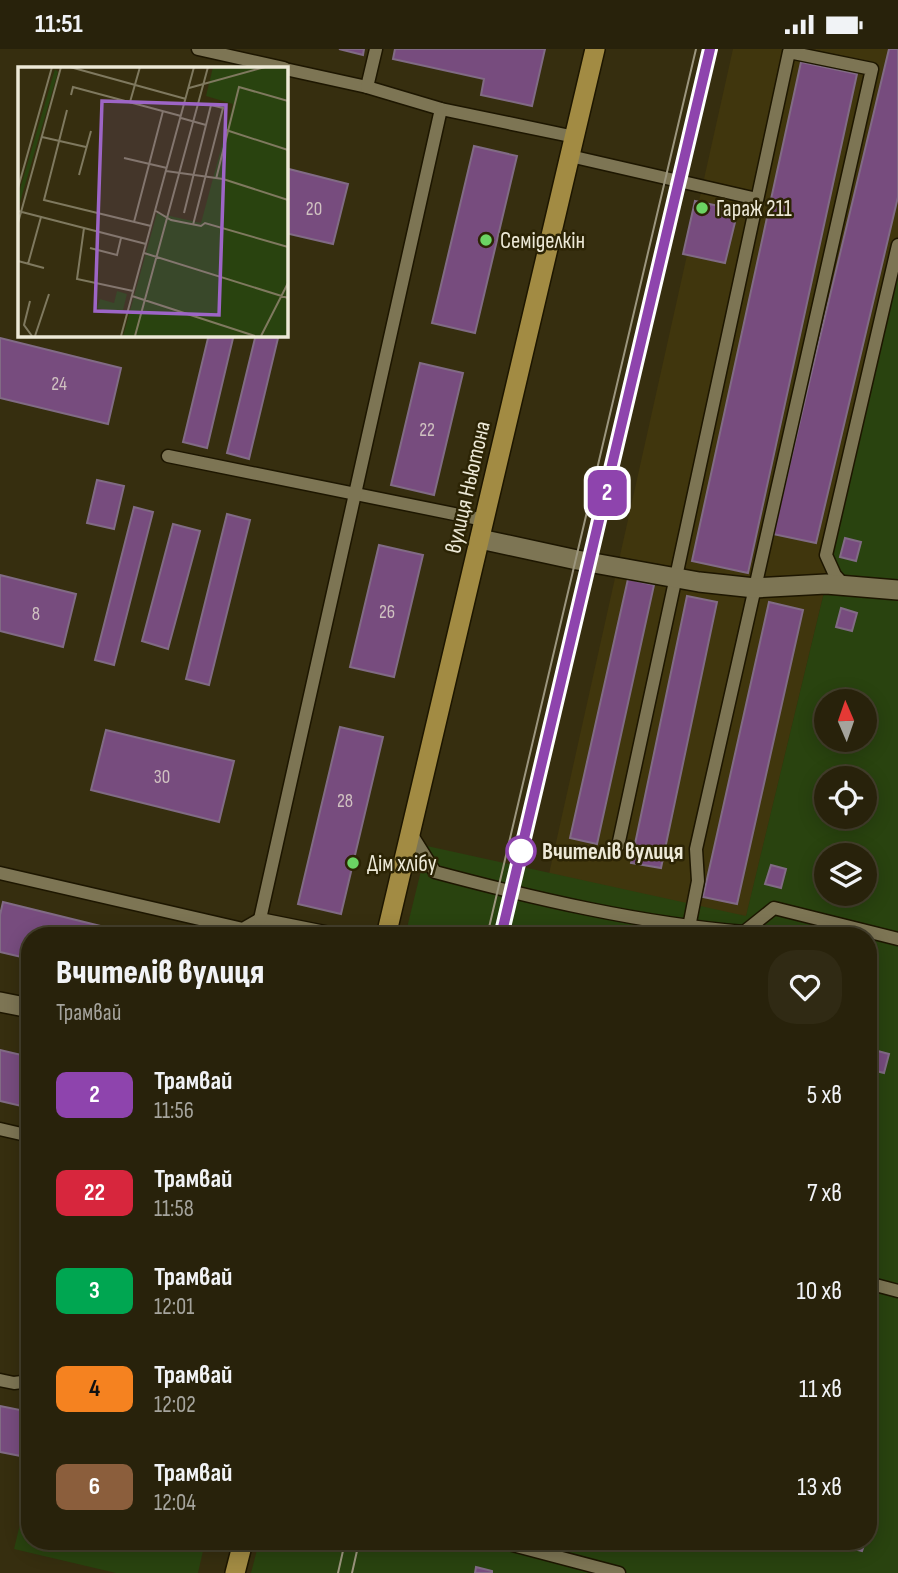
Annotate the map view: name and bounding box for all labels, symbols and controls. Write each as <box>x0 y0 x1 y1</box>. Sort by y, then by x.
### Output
text: 11:51 <box>35 9 83 40</box>
inset map <box>18 67 287 336</box>
place label: Гараж 211 <box>716 195 792 223</box>
house number: 20 <box>306 198 322 221</box>
marker: Гараж 211 <box>694 200 710 216</box>
place label: Семіделкін <box>500 227 585 255</box>
marker: Семіделкін <box>478 232 494 248</box>
house number: 24 <box>51 373 67 396</box>
street label: вулиця Ньютона <box>439 418 497 556</box>
house number: 22 <box>419 419 435 442</box>
line badge: 2 <box>584 470 630 516</box>
text: 2 <box>602 478 612 507</box>
house number: 26 <box>379 601 395 624</box>
house number: 8 <box>32 603 40 626</box>
north arrow <box>814 689 877 753</box>
map controls <box>814 689 877 906</box>
house number: 30 <box>154 766 170 789</box>
button: locate <box>814 766 877 829</box>
house number: 28 <box>337 790 353 813</box>
marker: Вчителів вулиця <box>506 836 536 866</box>
place label: Вчителів вулиця <box>542 838 684 866</box>
button: layers <box>814 843 877 906</box>
place label: Дім хлібу <box>367 850 437 878</box>
marker: Дім хлібу <box>345 855 361 871</box>
button: heart <box>768 950 842 1024</box>
text: Вчителів вулиця <box>56 953 264 993</box>
text: Трамвай <box>56 999 121 1027</box>
text: Трамвай <box>154 1066 232 1097</box>
text: 2 <box>89 1080 100 1109</box>
text: 5 хв <box>807 1080 842 1111</box>
text: 11:56 <box>154 1097 194 1125</box>
text: Трамвай <box>154 1164 232 1195</box>
text: 22 <box>84 1178 105 1207</box>
text: 7 хв <box>807 1178 842 1209</box>
text: 11:58 <box>154 1195 194 1223</box>
text: Трамвай <box>154 1262 232 1293</box>
text: 3 <box>89 1276 100 1305</box>
text: 10 хв <box>797 1276 842 1307</box>
text: 12:01 <box>154 1293 194 1321</box>
text: Трамвай <box>154 1360 232 1391</box>
text: 4 <box>89 1374 100 1403</box>
text: 11 хв <box>799 1374 842 1405</box>
text: 12:02 <box>154 1391 196 1419</box>
text: Трамвай <box>154 1458 232 1489</box>
text: 6 <box>89 1472 100 1501</box>
text: 13 хв <box>797 1472 842 1503</box>
text: 12:04 <box>154 1489 196 1517</box>

